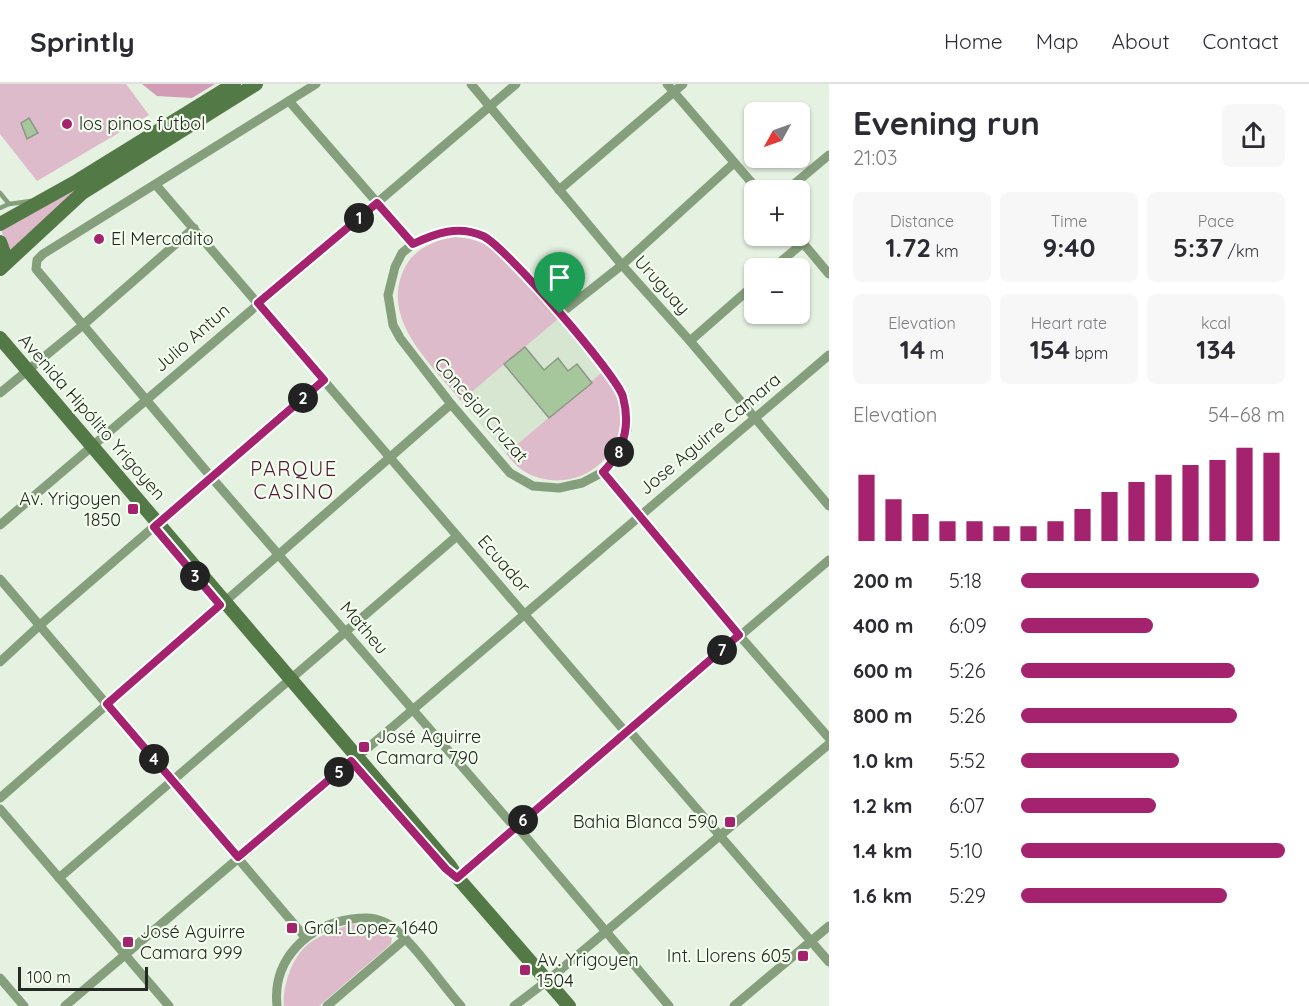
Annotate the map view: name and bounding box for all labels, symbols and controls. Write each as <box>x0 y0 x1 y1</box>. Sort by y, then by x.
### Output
text: Sprintly <box>30 24 135 59</box>
text: Home <box>944 28 1003 54</box>
text: Map <box>1036 28 1079 54</box>
text: About <box>1112 28 1170 54</box>
text: Contact <box>1203 28 1279 54</box>
north arrow <box>744 102 810 168</box>
map controls <box>744 102 810 324</box>
text: Evening run <box>853 102 1040 143</box>
button: share <box>1222 104 1285 167</box>
place label: los pinos futbol <box>79 112 205 135</box>
marker: los pinos futbol <box>60 117 74 131</box>
text: 21:03 <box>853 145 898 170</box>
button: + <box>744 180 810 246</box>
pin: 1 <box>344 203 374 233</box>
text: 1 <box>356 208 362 228</box>
text: Distance <box>890 211 954 231</box>
text: Time <box>1051 211 1087 231</box>
text: Pace <box>1198 211 1234 231</box>
place label: El Mercadito <box>111 227 214 250</box>
text: 1.72 <box>885 231 931 264</box>
text: 9:40 <box>1042 231 1096 264</box>
text: 5:37 <box>1173 231 1223 264</box>
marker: El Mercadito <box>92 232 106 246</box>
text: km <box>931 241 959 261</box>
text: /km <box>1223 241 1259 261</box>
street label: Uruguay <box>630 250 695 319</box>
pin <box>534 252 585 314</box>
button: − <box>744 258 810 324</box>
icon: arrive <box>543 261 576 294</box>
street label: Julio Antun <box>149 298 234 377</box>
text: Elevation <box>888 313 956 333</box>
text: Heart rate <box>1031 313 1107 333</box>
text: kcal <box>1201 313 1231 333</box>
street label: Avenida Hipólito Yrigoyen <box>14 329 171 505</box>
text: 14 <box>900 333 925 366</box>
text: 154 <box>1030 333 1070 366</box>
text: 134 <box>1196 333 1236 366</box>
text: m <box>925 343 944 363</box>
text: bpm <box>1070 343 1108 363</box>
street label: Concejal Cruzat <box>429 352 533 467</box>
street label: Jose Aguirre Camara <box>634 368 785 500</box>
pin: 2 <box>288 383 318 413</box>
text: 2 <box>298 388 308 408</box>
text: Elevation <box>853 402 937 427</box>
text: 54–68 m <box>1208 402 1285 427</box>
pin: 8 <box>604 437 634 467</box>
text: 8 <box>615 442 623 462</box>
district label: PARQUE CASINO <box>250 456 338 504</box>
place label: Av. Yrigoyen 1850 <box>19 487 121 531</box>
marker: Av. Yrigoyen 1850 <box>126 502 140 516</box>
street label: Ecuador <box>473 530 536 597</box>
pin: 3 <box>180 561 210 591</box>
text: 3 <box>191 566 199 586</box>
text: 200 m <box>853 568 913 593</box>
text: 5:18 <box>949 568 982 593</box>
street label: Matheu <box>335 597 394 659</box>
text: 400 m <box>853 613 913 638</box>
text: 6:09 <box>949 613 987 638</box>
pin: 7 <box>707 635 737 665</box>
text: 7 <box>718 640 726 660</box>
text: 600 m <box>853 658 913 683</box>
text: 5:26 <box>949 658 985 683</box>
text: 800 m <box>853 703 913 728</box>
text: 5:26 <box>949 703 985 728</box>
place label: José Aguirre Camara 790 <box>376 725 481 769</box>
marker: José Aguirre Camara 790 <box>357 740 371 754</box>
pin: 4 <box>139 744 169 774</box>
text: 1.0 km <box>853 748 913 773</box>
text: 5:52 <box>949 748 986 773</box>
text: 4 <box>149 749 159 769</box>
pin: 5 <box>324 757 354 787</box>
text: 5 <box>334 762 344 782</box>
text: 1.2 km <box>853 793 913 818</box>
text: 6:07 <box>949 793 985 818</box>
pin: 6 <box>508 805 538 835</box>
text: 6 <box>519 810 527 830</box>
place label: Bahia Blanca 590 <box>573 810 718 833</box>
marker: Bahia Blanca 590 <box>723 815 737 829</box>
text: 1.4 km <box>853 838 912 863</box>
text: 5:10 <box>949 838 983 863</box>
text: 1.6 km <box>853 883 912 908</box>
text: 5:29 <box>949 883 986 908</box>
place label: Gral. Lopez 1640 <box>304 916 438 939</box>
place label: José Aguirre Camara 999 <box>140 920 245 964</box>
marker: Gral. Lopez 1640 <box>285 921 299 935</box>
marker: José Aguirre Camara 999 <box>121 935 135 949</box>
place label: Int. Llorens 605 <box>667 944 791 967</box>
place label: Av. Yrigoyen 1504 <box>537 948 639 992</box>
marker: Int. Llorens 605 <box>796 949 810 963</box>
marker: Av. Yrigoyen 1504 <box>518 963 532 977</box>
scale bar <box>18 964 148 992</box>
text: 100 m <box>27 967 71 987</box>

